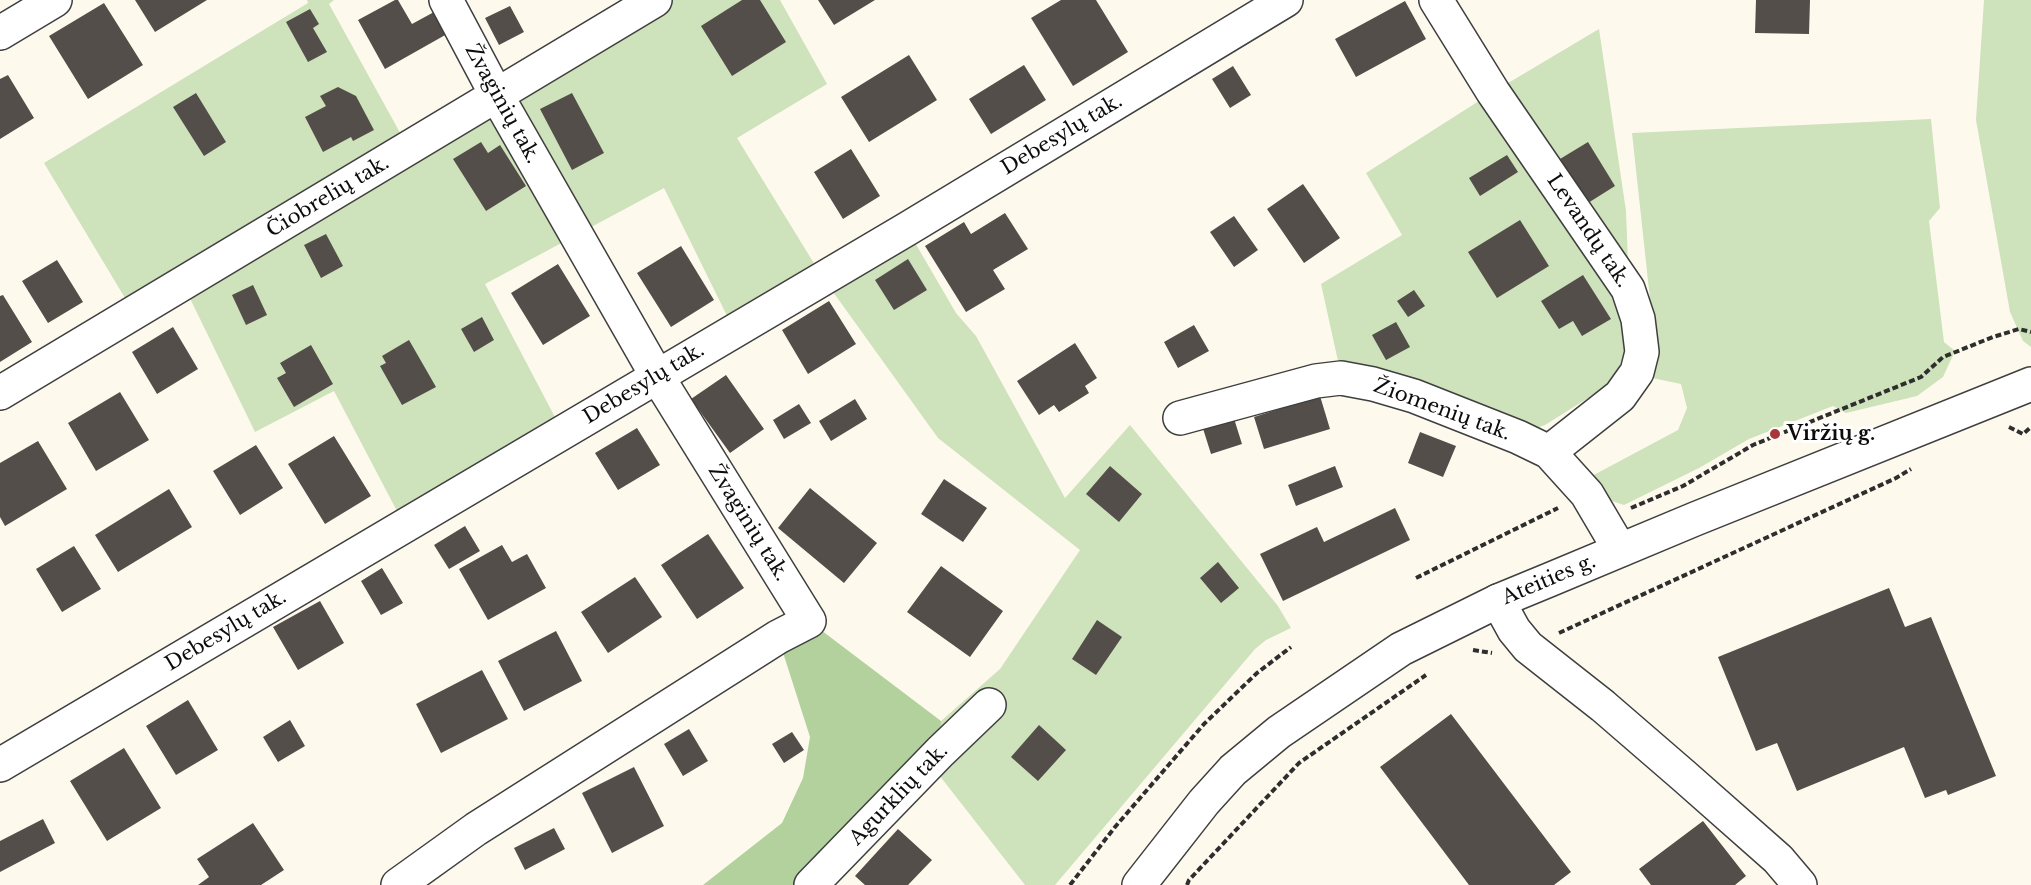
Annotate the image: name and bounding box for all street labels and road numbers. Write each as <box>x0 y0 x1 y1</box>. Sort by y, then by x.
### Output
street label: Žvaginių tak. <box>459 40 545 168</box>
street label: Debesylų tak. <box>997 89 1127 181</box>
street label: Čiobrelių tak. <box>262 151 394 243</box>
street label: Levandų tak. <box>1541 170 1635 292</box>
street label: Debesylų tak. <box>579 338 709 430</box>
street label: Žiomenių tak. <box>1370 374 1514 446</box>
street label: Žvaginių tak. <box>703 460 793 586</box>
street label: Ateities g. <box>1499 550 1599 610</box>
street label: Debesylų tak. <box>161 585 291 677</box>
street label: Agurklių tak. <box>845 739 953 851</box>

